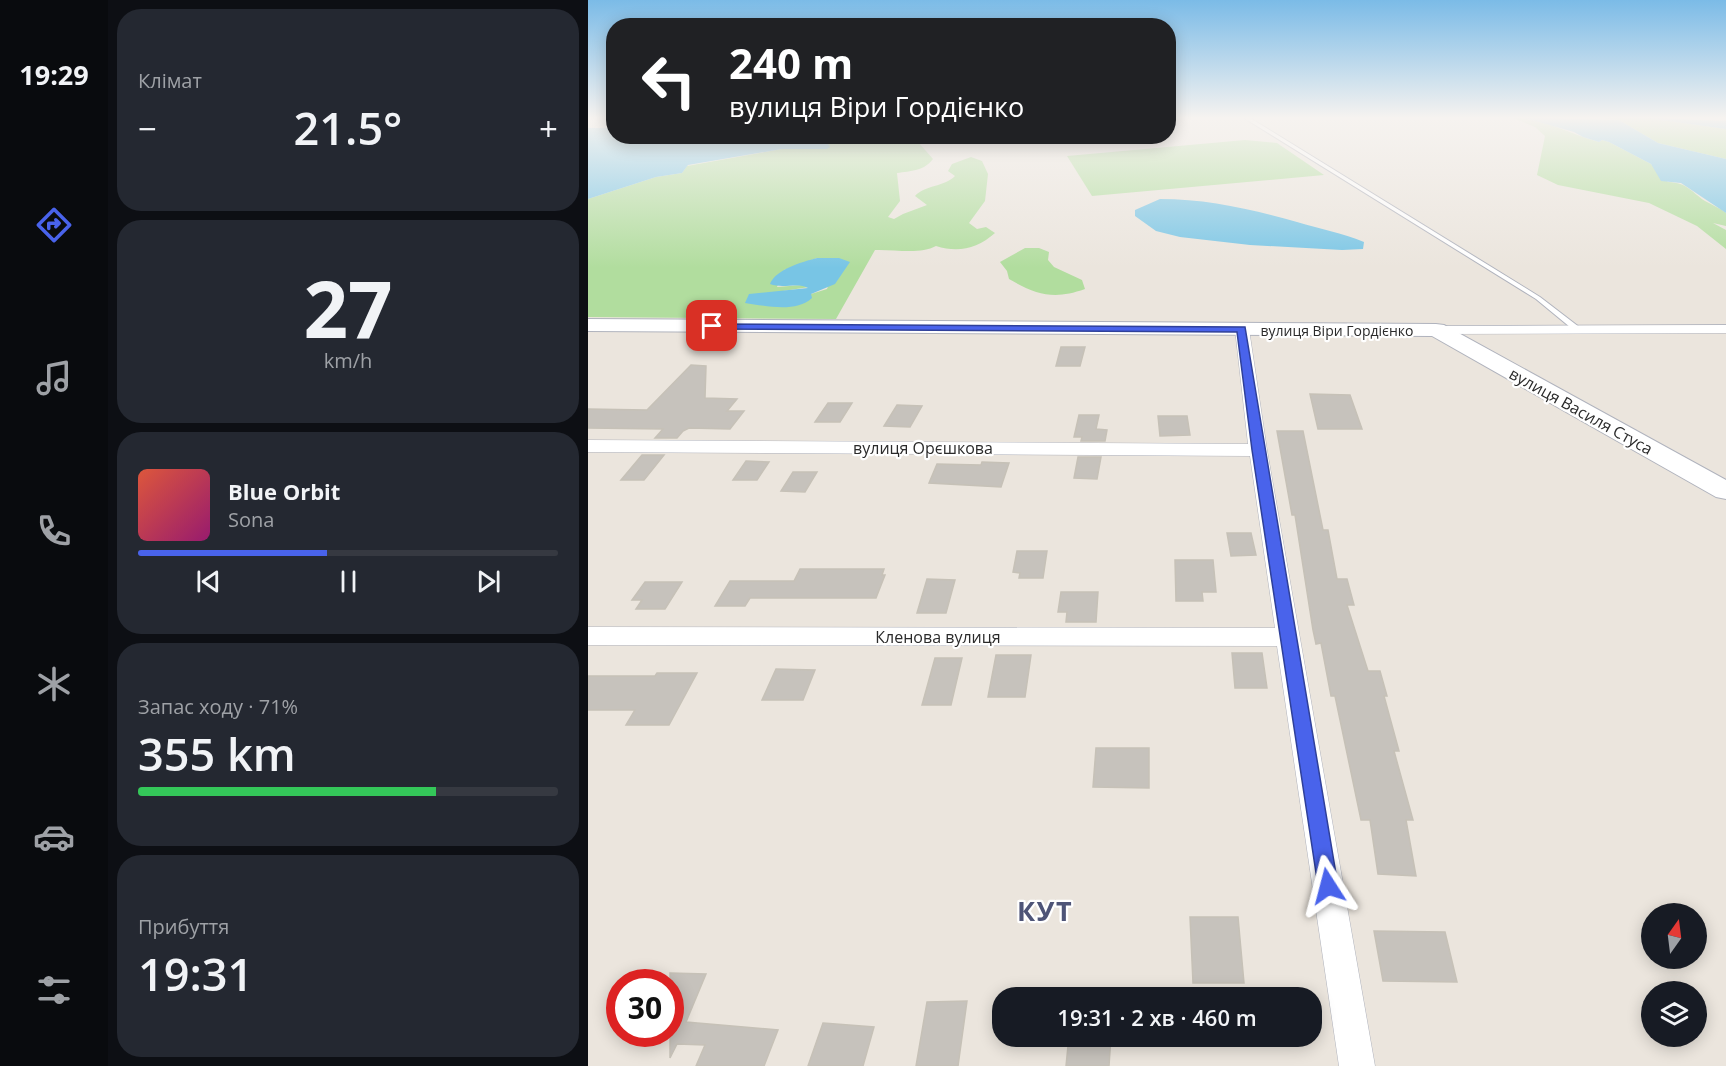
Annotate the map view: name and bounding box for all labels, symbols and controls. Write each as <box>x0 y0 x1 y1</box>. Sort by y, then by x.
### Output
text: 240 m <box>729 34 853 91</box>
icon: left <box>630 42 708 120</box>
text: 19:29 <box>19 56 89 93</box>
text: Клімат <box>138 67 202 94</box>
text: вулиця Віри Гордієнко <box>729 88 1024 125</box>
text: 21.5° <box>294 97 402 158</box>
text: − <box>138 106 157 151</box>
text: + <box>539 106 558 151</box>
icon: directions <box>33 204 75 246</box>
text: 27 <box>303 255 393 361</box>
pin <box>686 300 737 351</box>
icon: arrive <box>695 309 728 342</box>
street label: вулиця Віри Гордієнко <box>1260 321 1414 340</box>
text: km/h <box>324 347 372 374</box>
icon: music <box>33 357 75 399</box>
street label: вулиця Василя Стуса <box>1505 362 1657 460</box>
street label: вулиця Орєшкова <box>853 437 993 459</box>
text: Blue Orbit <box>228 476 340 506</box>
text: Sona <box>228 506 274 533</box>
icon: phone <box>33 510 75 552</box>
icon: previous <box>192 565 225 598</box>
icon: pause <box>332 565 365 598</box>
icon: next <box>472 565 505 598</box>
street label: Кленова вулиця <box>875 626 1001 648</box>
icon: climate <box>33 663 75 705</box>
text: Запас ходу · 71% <box>138 693 298 720</box>
text: 355 km <box>138 723 296 784</box>
icon: car <box>33 816 75 858</box>
position arrow <box>1296 854 1360 918</box>
district label: КУТ <box>1017 892 1073 929</box>
north arrow <box>1641 903 1707 969</box>
map controls <box>1641 903 1707 1047</box>
text: Прибуття <box>138 913 229 940</box>
text: 19:31 <box>138 943 253 1004</box>
icon: filters <box>33 969 75 1011</box>
speed limit sign: 30 <box>606 969 684 1047</box>
button: layers <box>1641 981 1707 1047</box>
text: 19:31 · 2 хв · 460 m <box>1057 1002 1257 1032</box>

